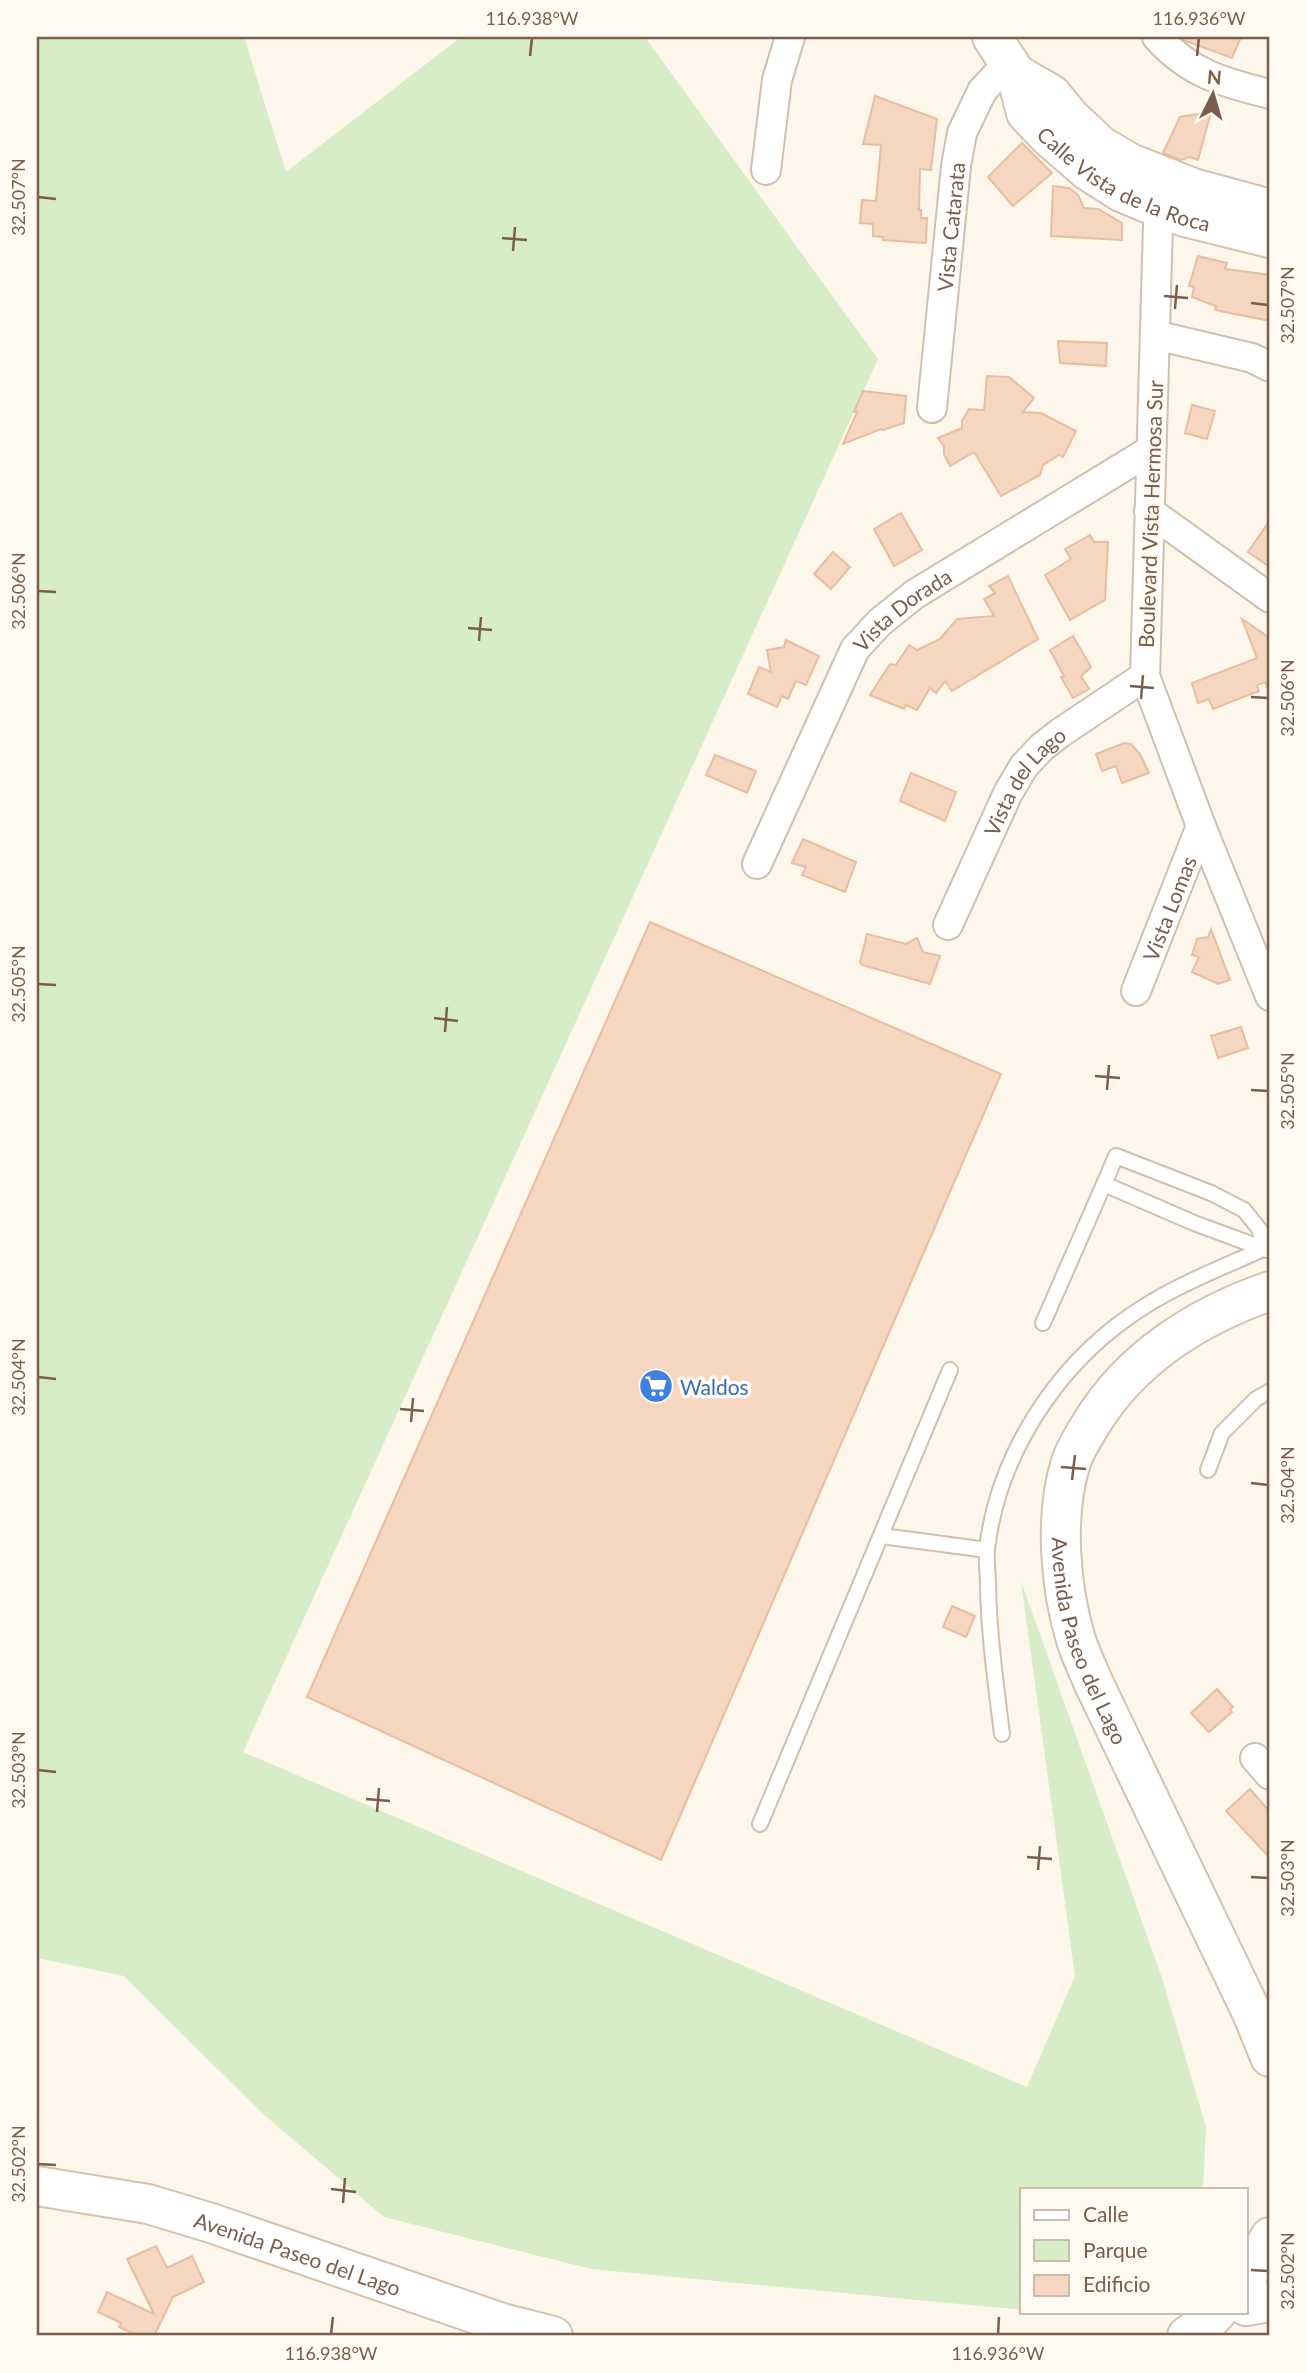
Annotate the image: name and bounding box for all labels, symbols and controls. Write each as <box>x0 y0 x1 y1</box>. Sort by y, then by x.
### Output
text: 116.938°W <box>486 7 579 29</box>
text: 116.936°W <box>1153 7 1246 29</box>
north arrow <box>1178 60 1248 130</box>
text: N <box>1206 64 1223 89</box>
street label: Calle Vista de la Roca <box>1033 121 1213 235</box>
text: 32.507°N <box>7 158 29 236</box>
street label: Vista Catarata <box>931 161 969 293</box>
text: 32.507°N <box>1276 266 1298 344</box>
street label: Boulevard Vista Hermosa Sur <box>1133 379 1167 648</box>
text: 32.506°N <box>7 552 29 630</box>
street label: Vista Dorada <box>847 563 956 656</box>
text: 32.506°N <box>1276 659 1298 737</box>
street label: Vista del Lago <box>978 721 1070 840</box>
street label: Vista Lomas <box>1137 852 1200 964</box>
text: 32.505°N <box>7 945 29 1023</box>
text: 32.505°N <box>1276 1052 1298 1130</box>
text: 32.504°N <box>7 1338 29 1416</box>
supermarket icon: Waldos <box>637 1367 675 1405</box>
place label: Waldos <box>680 1374 749 1399</box>
text: 32.504°N <box>1276 1446 1298 1524</box>
street label: Avenida Paseo del Lago <box>1048 1537 1133 1748</box>
text: 32.503°N <box>7 1731 29 1809</box>
text: 32.503°N <box>1276 1839 1298 1917</box>
text: 32.502°N <box>7 2125 29 2203</box>
legend <box>1020 2188 1248 2314</box>
text: Calle <box>1083 2201 1128 2226</box>
street label: Avenida Paseo del Lago <box>191 2206 404 2300</box>
text: 32.502°N <box>1276 2232 1298 2310</box>
text: Parque <box>1083 2237 1148 2262</box>
text: Edificio <box>1083 2271 1151 2296</box>
text: 116.938°W <box>285 2342 378 2364</box>
text: 116.936°W <box>952 2342 1045 2364</box>

